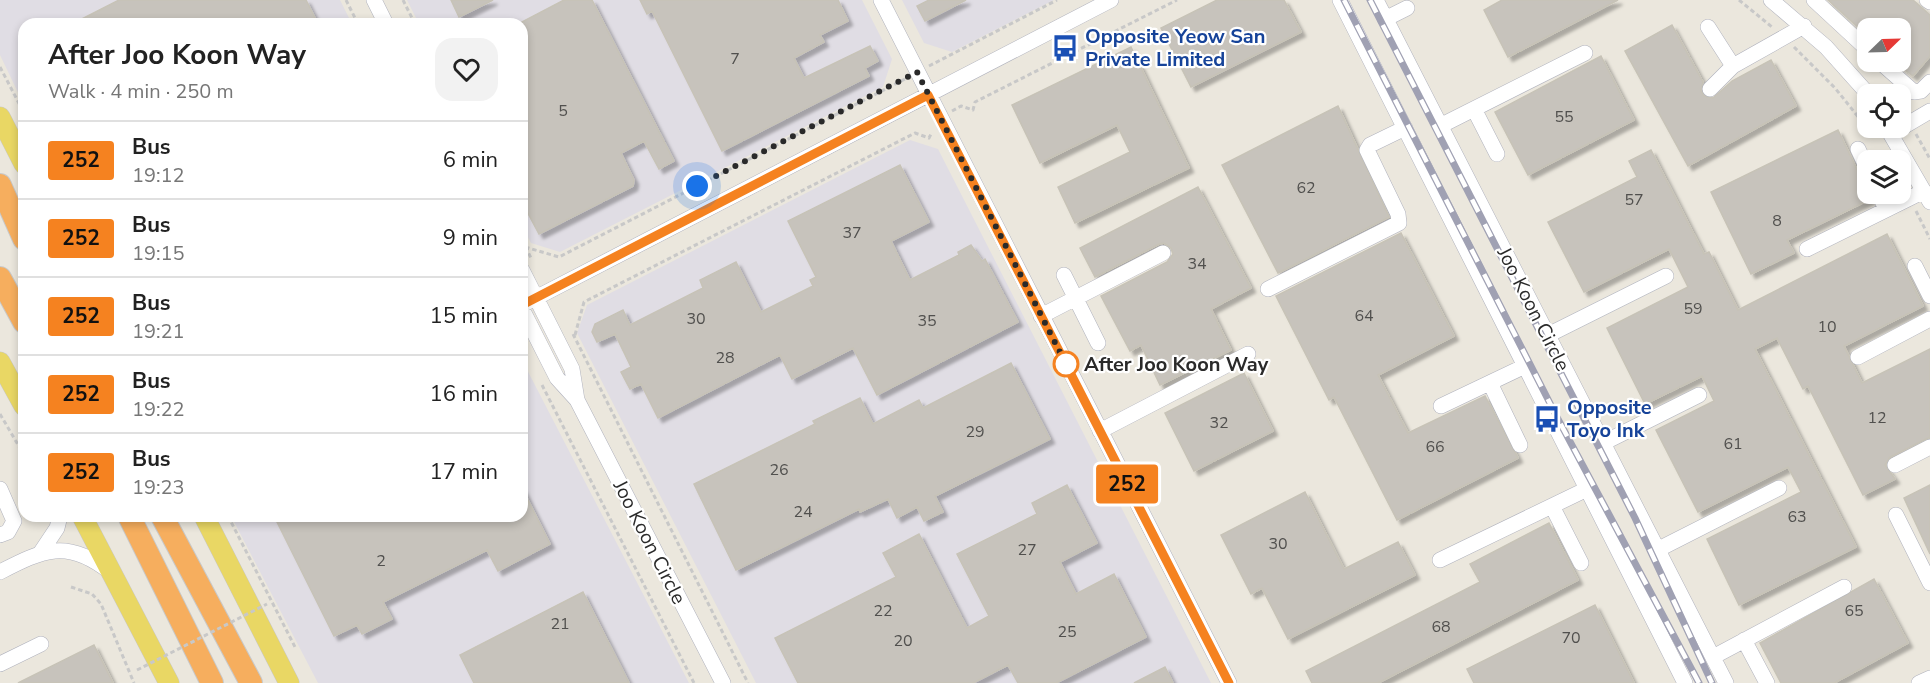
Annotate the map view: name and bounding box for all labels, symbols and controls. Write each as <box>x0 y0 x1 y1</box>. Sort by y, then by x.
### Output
north arrow <box>1857 18 1911 72</box>
map controls <box>1857 18 1911 204</box>
place label: Opposite Yeow San Private Limited <box>1085 23 1265 73</box>
bus stop icon: Opposite Yeow San Private Limited <box>1050 33 1080 63</box>
text: After Joo Koon Way <box>48 36 306 74</box>
button: heart <box>435 38 498 101</box>
house number: 7 <box>730 48 740 70</box>
text: Walk · 4 min · 250 m <box>48 78 234 105</box>
button: locate <box>1857 84 1911 138</box>
house number: 5 <box>558 100 568 122</box>
house number: 55 <box>1554 106 1574 128</box>
text: Bus <box>132 132 171 162</box>
text: 6 min <box>443 145 498 175</box>
text: 252 <box>62 146 100 174</box>
button: layers <box>1857 150 1911 204</box>
text: 19:12 <box>132 162 185 189</box>
your location <box>682 171 712 201</box>
house number: 62 <box>1296 177 1316 199</box>
house number: 57 <box>1624 189 1644 211</box>
text: Bus <box>132 210 171 240</box>
house number: 8 <box>1772 210 1782 232</box>
house number: 37 <box>842 222 862 244</box>
text: 9 min <box>443 223 498 253</box>
text: 252 <box>62 224 100 252</box>
text: 19:15 <box>132 240 185 267</box>
street label: Joo Koon Circle <box>1490 242 1576 376</box>
house number: 34 <box>1187 253 1207 275</box>
text: Bus <box>132 288 171 318</box>
house number: 59 <box>1683 298 1703 320</box>
text: 15 min <box>430 301 498 331</box>
text: 252 <box>62 302 100 330</box>
house number: 64 <box>1354 305 1374 327</box>
house number: 30 <box>686 308 706 330</box>
house number: 35 <box>917 310 937 332</box>
house number: 10 <box>1817 316 1837 338</box>
text: 19:21 <box>132 318 185 345</box>
house number: 28 <box>715 347 735 369</box>
marker: After Joo Koon Way <box>1053 351 1079 377</box>
place label: After Joo Koon Way <box>1084 351 1269 378</box>
text: Bus <box>132 366 171 396</box>
text: 16 min <box>430 379 498 409</box>
text: 252 <box>62 380 100 408</box>
place label: Opposite Toyo Ink <box>1567 394 1652 444</box>
text: 19:22 <box>132 396 185 423</box>
bus stop icon: Opposite Toyo Ink <box>1532 404 1562 434</box>
house number: 12 <box>1867 407 1887 429</box>
house number: 32 <box>1209 412 1229 434</box>
house number: 29 <box>965 421 985 443</box>
house number: 61 <box>1723 433 1743 455</box>
house number: 66 <box>1425 436 1445 458</box>
text: Bus <box>132 444 171 474</box>
text: 17 min <box>430 457 498 487</box>
text: 252 <box>62 458 100 486</box>
house number: 26 <box>769 459 789 481</box>
line badge: 252 <box>1092 464 1162 504</box>
text: 252 <box>1108 470 1146 498</box>
text: 19:23 <box>132 474 185 501</box>
street label: Joo Koon Circle <box>606 475 692 609</box>
house number: 24 <box>793 501 813 523</box>
house number: 63 <box>1787 506 1807 528</box>
house number: 30 <box>1268 533 1288 555</box>
house number: 27 <box>1017 539 1037 561</box>
house number: 2 <box>376 550 386 572</box>
house number: 22 <box>873 600 893 622</box>
house number: 65 <box>1844 600 1864 622</box>
house number: 21 <box>550 613 570 635</box>
house number: 68 <box>1431 616 1451 638</box>
house number: 25 <box>1057 621 1077 643</box>
house number: 70 <box>1561 627 1581 649</box>
house number: 20 <box>893 630 913 652</box>

